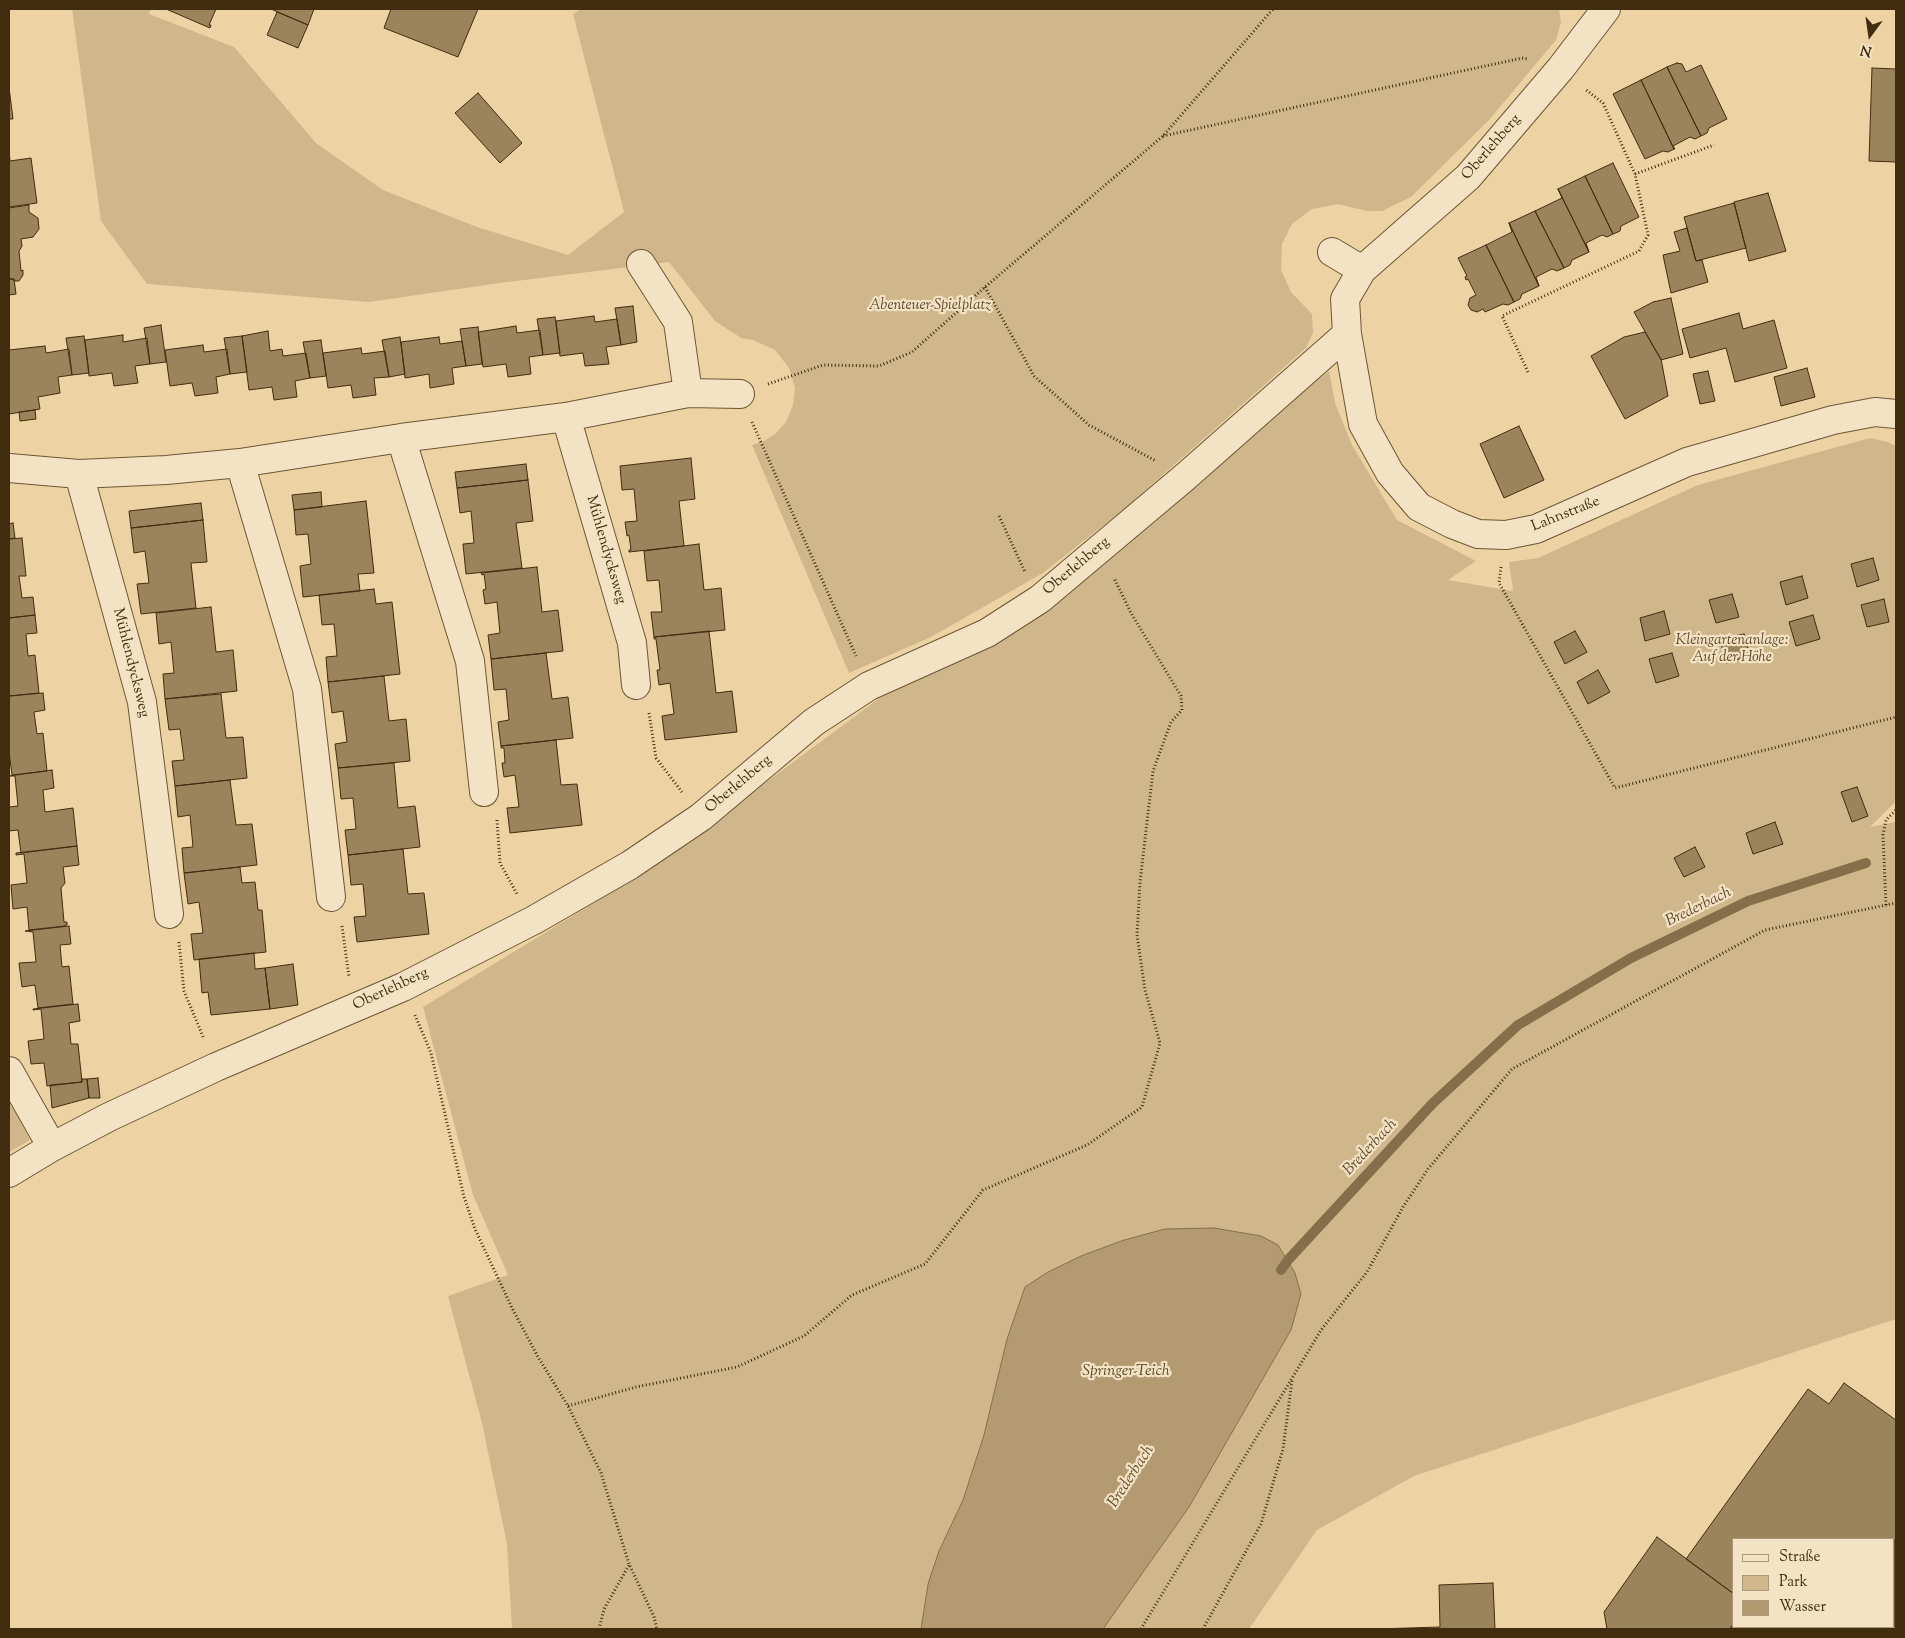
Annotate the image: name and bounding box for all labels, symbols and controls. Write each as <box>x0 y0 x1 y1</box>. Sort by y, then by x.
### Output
north arrow <box>1845 10 1895 60</box>
text: N <box>1859 38 1874 61</box>
street label: Oberlehberg <box>1459 111 1525 185</box>
park label: Abenteuer-Spielplatz <box>869 297 991 315</box>
street label: Lahnstraße <box>1529 493 1603 537</box>
street label: Mühlendycksweg <box>581 494 629 606</box>
street label: Oberlehberg <box>1040 534 1114 600</box>
street label: Mühlendycksweg <box>108 606 152 720</box>
park label: Kleingartenanlage: Auf der Höhe <box>1675 632 1789 667</box>
street label: Oberlehberg <box>702 752 776 818</box>
water label: Brederbach <box>1663 884 1735 932</box>
street label: Oberlehberg <box>350 965 432 1015</box>
water label: Brederbach <box>1340 1116 1402 1180</box>
water label: Springer-Teich <box>1082 1362 1170 1382</box>
water label: Brederbach <box>1105 1442 1159 1512</box>
legend <box>1732 1538 1895 1628</box>
text: Straße <box>1779 1547 1821 1568</box>
text: Park <box>1779 1572 1808 1593</box>
text: Wasser <box>1779 1597 1826 1618</box>

